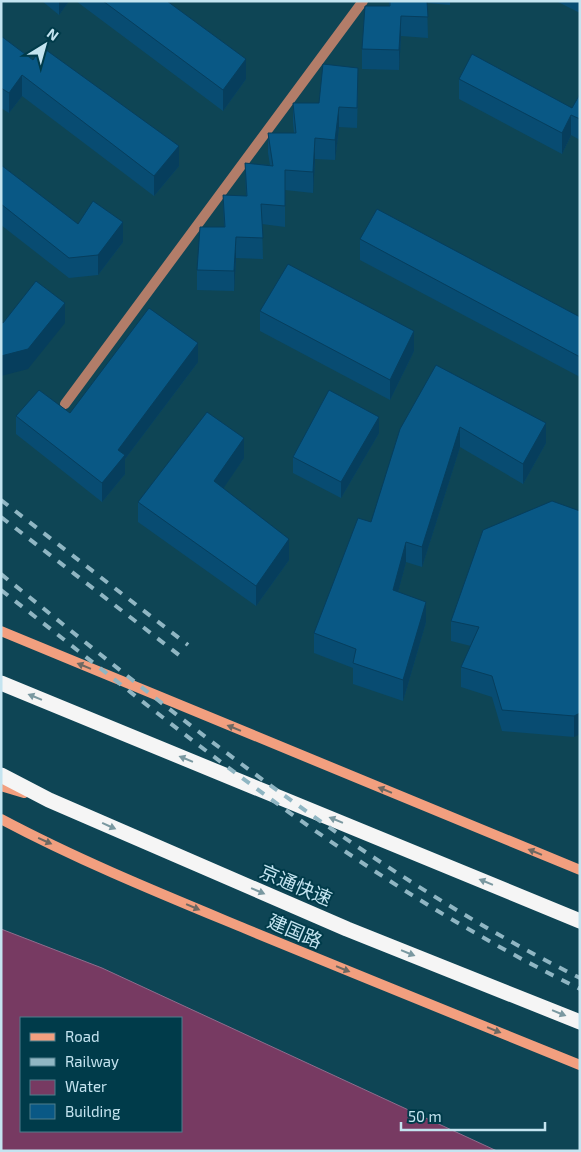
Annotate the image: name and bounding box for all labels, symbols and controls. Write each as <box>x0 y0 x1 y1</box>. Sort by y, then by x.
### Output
north arrow <box>20 20 70 70</box>
text: N <box>44 24 62 44</box>
one-way arrow <box>77 661 91 669</box>
one-way arrow <box>28 692 42 700</box>
one-way arrow <box>227 723 241 731</box>
one-way arrow <box>178 754 193 762</box>
one-way arrow <box>377 785 392 793</box>
one-way arrow <box>329 816 343 824</box>
one-way arrow <box>102 823 116 831</box>
one-way arrow <box>38 837 52 845</box>
one-way arrow <box>528 847 542 855</box>
street label: 京通快速 <box>257 859 336 910</box>
one-way arrow <box>479 878 493 886</box>
one-way arrow <box>251 887 265 895</box>
one-way arrow <box>186 903 201 911</box>
street label: 建国路 <box>264 909 326 952</box>
one-way arrow <box>401 949 416 957</box>
one-way arrow <box>336 966 350 974</box>
one-way arrow <box>552 1009 567 1017</box>
legend <box>20 1017 182 1132</box>
text: Road <box>65 1027 100 1045</box>
one-way arrow <box>487 1027 501 1035</box>
text: Railway <box>65 1052 119 1070</box>
text: Water <box>65 1077 107 1095</box>
scale bar <box>401 1100 545 1132</box>
text: Building <box>65 1102 121 1120</box>
text: 50 m <box>408 1107 442 1125</box>

